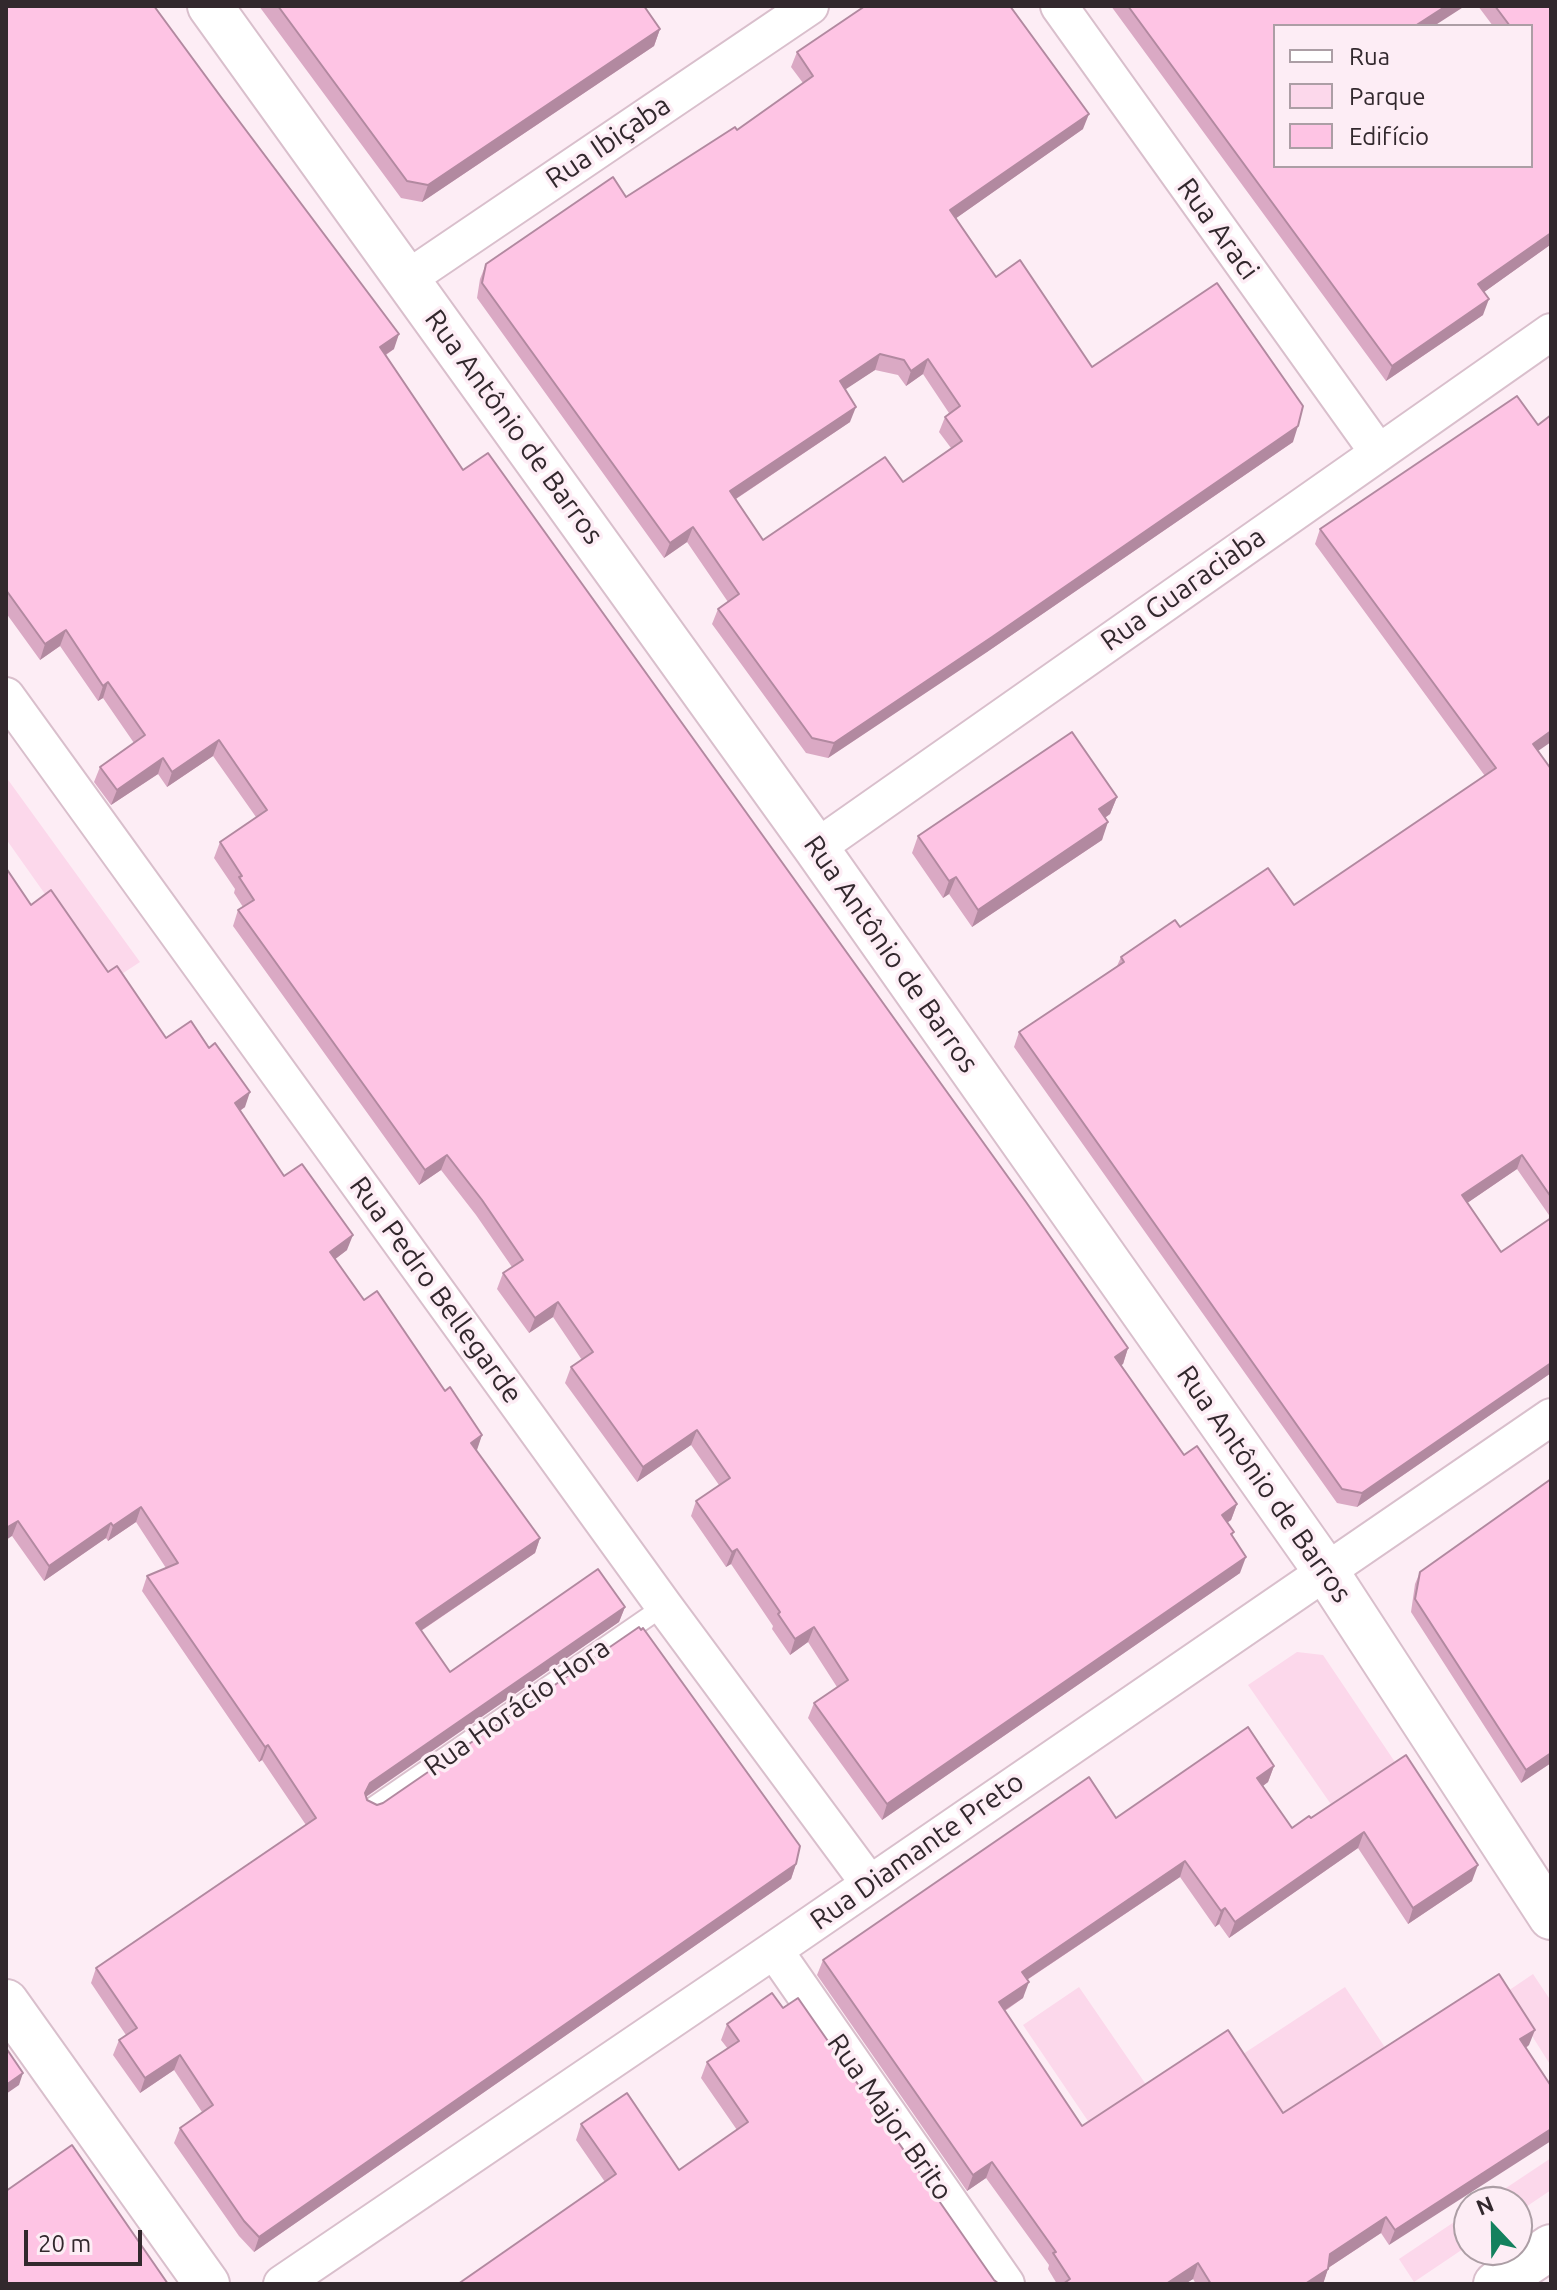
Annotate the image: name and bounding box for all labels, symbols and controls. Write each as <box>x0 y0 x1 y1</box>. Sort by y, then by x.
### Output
legend <box>1273 24 1533 168</box>
text: Rua <box>1349 43 1390 70</box>
text: Parque <box>1349 83 1426 110</box>
street label: Rua Ibiçaba <box>539 88 677 196</box>
text: Edifício <box>1349 123 1429 150</box>
street label: Rua Araci <box>1170 172 1266 286</box>
street label: Rua Antônio de Barros <box>418 303 610 551</box>
street label: Rua Guaraciaba <box>1094 520 1272 658</box>
street label: Rua Antônio de Barros <box>797 829 985 1079</box>
street label: Rua Pedro Bellegarde <box>342 1170 530 1410</box>
street label: Rua Antônio de Barros <box>1170 1359 1358 1609</box>
street label: Rua Horácio Hora <box>418 1631 616 1783</box>
street label: Rua Diamante Preto <box>804 1765 1030 1937</box>
street label: Rua Major Brito <box>820 2027 960 2207</box>
north arrow <box>1453 2186 1533 2266</box>
text: N <box>1472 2190 1497 2220</box>
scale bar <box>28 2214 146 2264</box>
text: 20 m <box>38 2230 91 2257</box>

